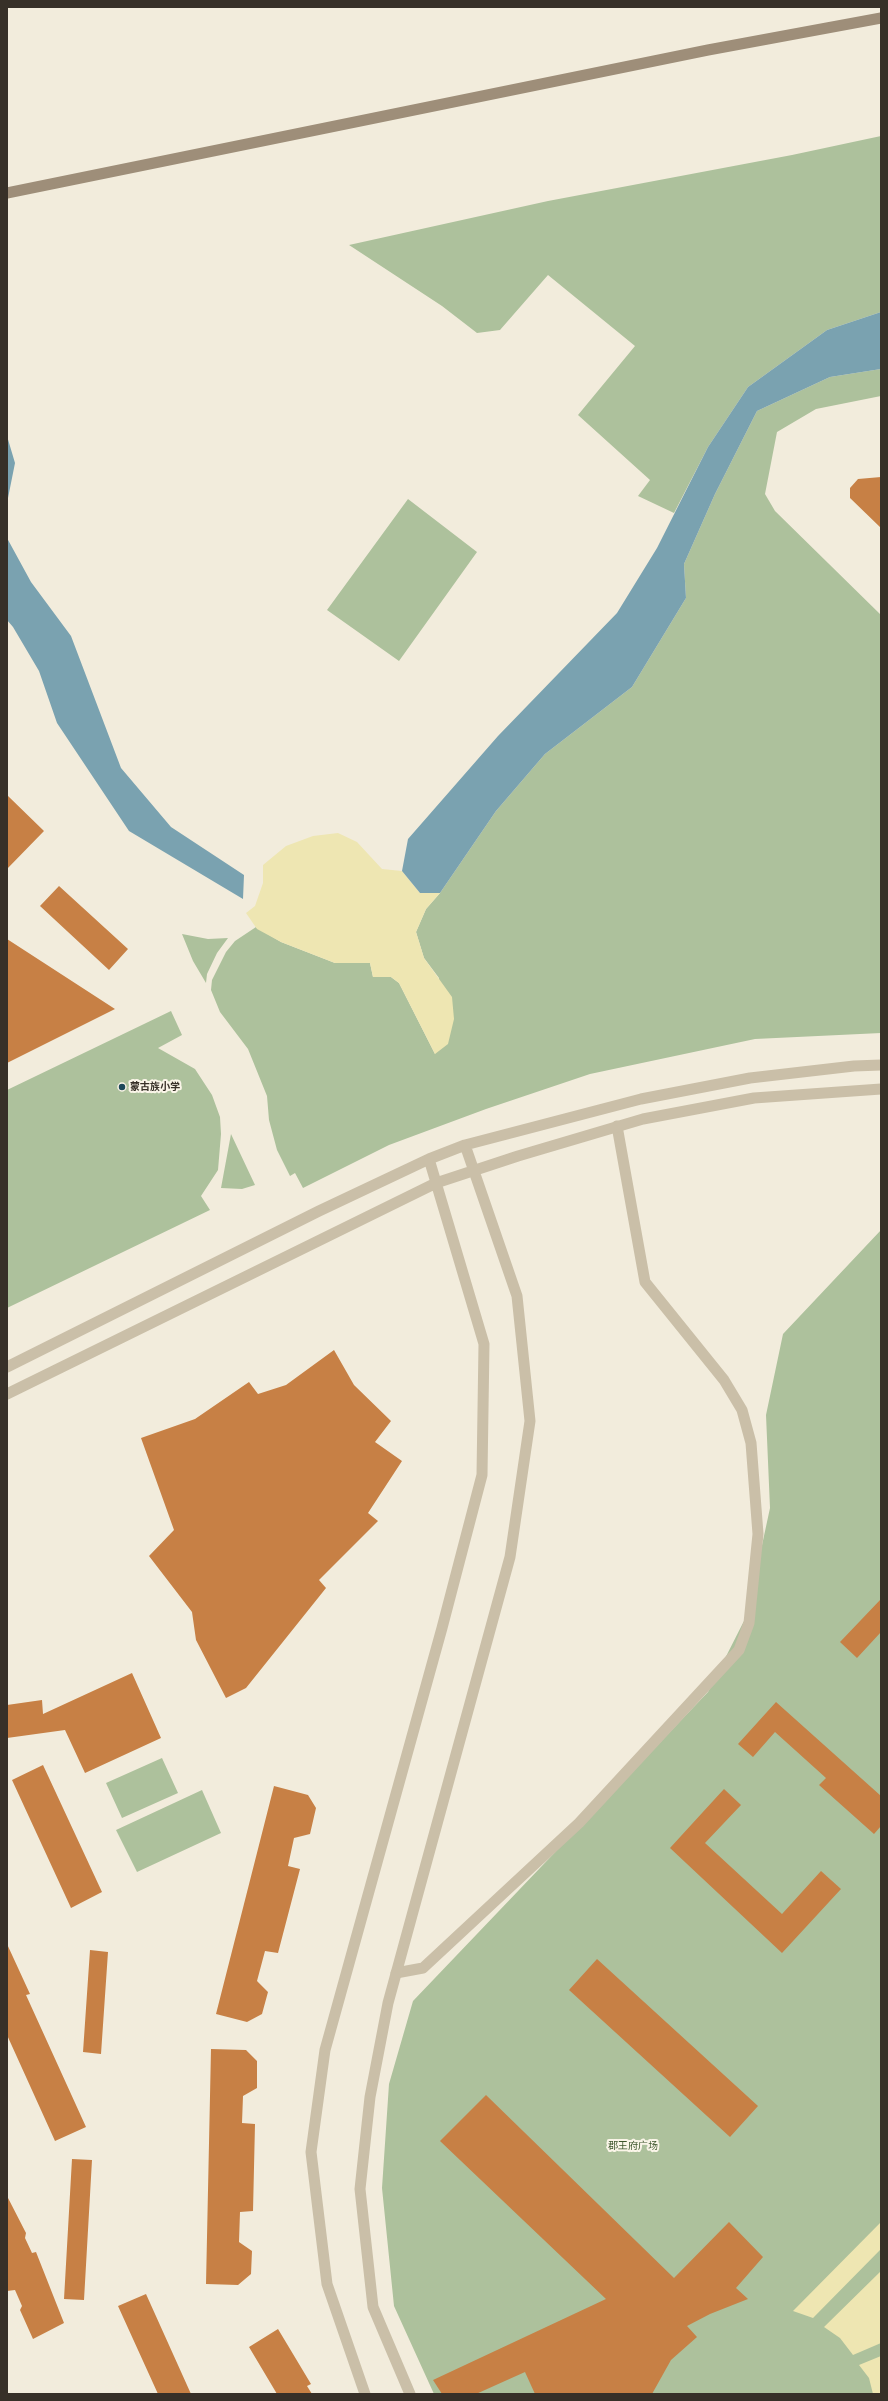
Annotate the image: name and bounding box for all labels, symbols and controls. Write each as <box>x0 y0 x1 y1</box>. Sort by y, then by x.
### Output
place label: 蒙古族小学 <box>130 1081 180 1093</box>
marker: 蒙古族小学 <box>117 1082 127 1092</box>
park label: 郡王府广场 <box>608 2140 658 2152</box>

